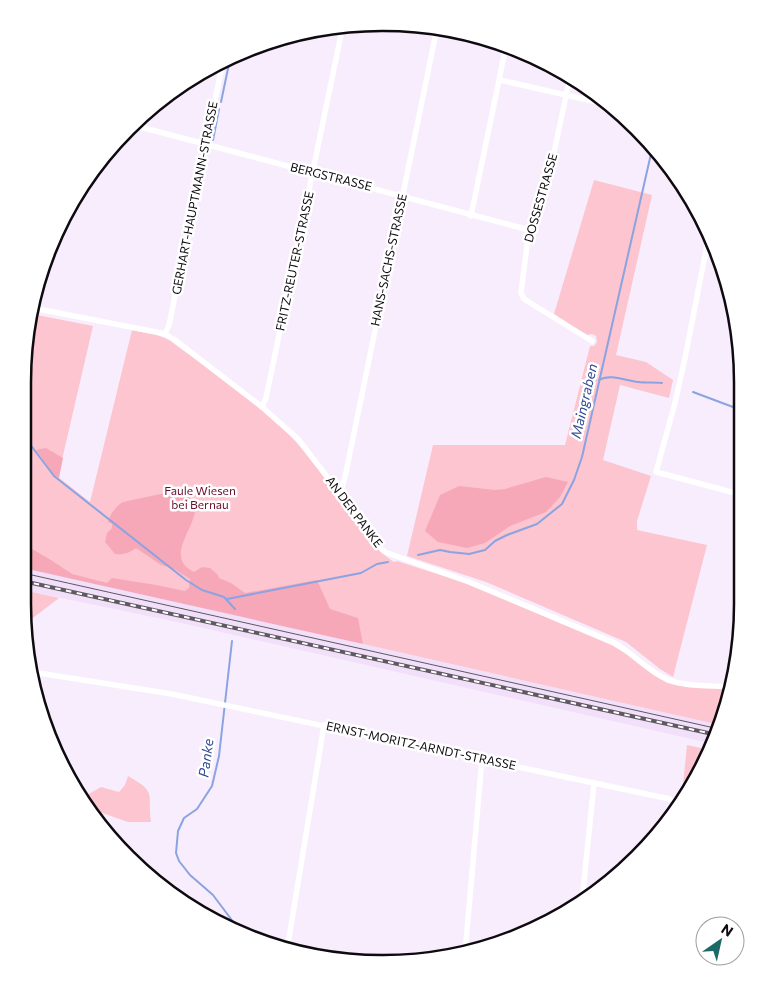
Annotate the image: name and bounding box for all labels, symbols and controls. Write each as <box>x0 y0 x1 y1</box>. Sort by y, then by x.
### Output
street label: GERHART-HAUPTMANN-STRASSE <box>168 100 220 296</box>
street label: DOSSESTRASSE <box>521 152 559 244</box>
street label: BERGSTRASSE <box>289 159 374 193</box>
street label: FRITZ-REUTER-STRASSE <box>272 190 316 332</box>
street label: HANS-SACHS-STRASSE <box>367 192 409 327</box>
water label: Maingraben <box>567 362 600 440</box>
street label: AN DER PANKE <box>324 473 386 550</box>
park label: Faule Wiesen bei Bernau <box>164 483 236 511</box>
street label: ERNST-MORITZ-ARNDT-STRASSE <box>325 718 517 772</box>
water label: Panke <box>194 737 217 778</box>
north arrow <box>695 916 745 966</box>
text: N <box>718 920 737 940</box>

